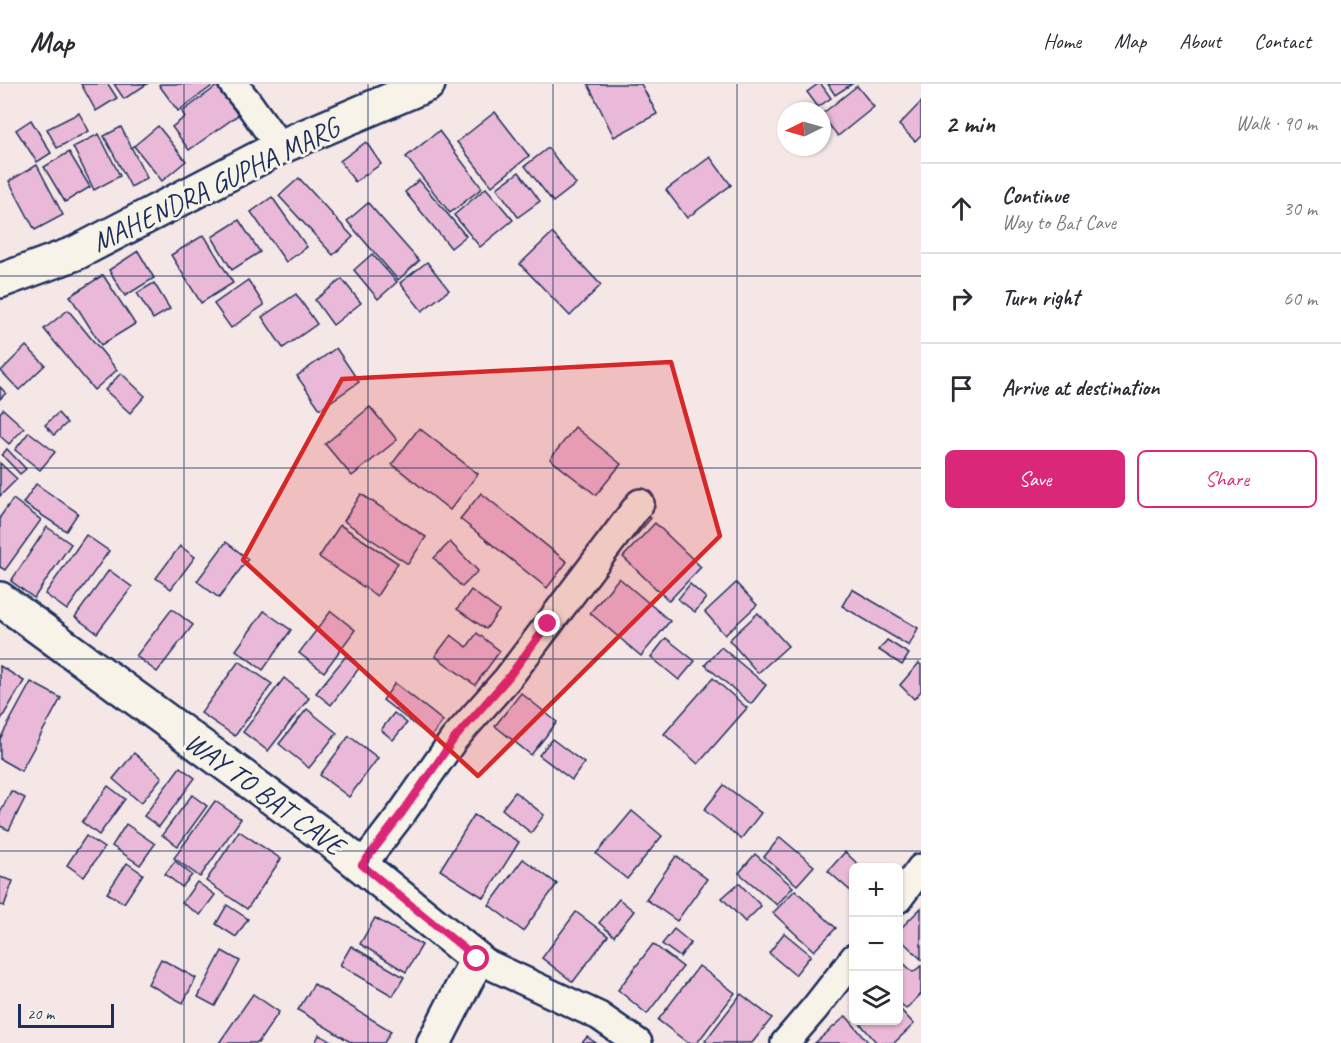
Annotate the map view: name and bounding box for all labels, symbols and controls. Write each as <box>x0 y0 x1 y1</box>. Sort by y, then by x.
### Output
text: Map <box>30 24 73 59</box>
text: Home <box>1043 28 1081 54</box>
text: Map <box>1114 28 1146 54</box>
text: About <box>1179 28 1221 54</box>
text: Contact <box>1254 28 1311 54</box>
north arrow <box>777 102 831 156</box>
text: 2 min <box>945 107 995 140</box>
street label: MAHENDRA GUPHA MARG <box>86 108 347 260</box>
text: Walk · 90 m <box>1236 111 1317 136</box>
text: Continue <box>1002 182 1068 210</box>
icon: ahead <box>945 192 978 225</box>
text: 30 m <box>1283 196 1317 221</box>
text: Way to Bat Cave <box>1002 210 1116 235</box>
icon: right <box>945 282 978 315</box>
text: Turn right <box>1002 284 1079 312</box>
text: 60 m <box>1283 286 1317 311</box>
icon: arrive <box>945 372 978 405</box>
text: Arrive at destination <box>1002 374 1159 402</box>
button: Save <box>945 450 1125 508</box>
button: Share <box>1137 450 1317 508</box>
route end <box>534 610 560 636</box>
street label: WAY TO BAT CAVE <box>178 724 354 865</box>
map controls <box>849 863 903 1025</box>
button: + <box>849 863 903 917</box>
button: − <box>849 917 903 971</box>
route start <box>463 945 489 971</box>
button: layers <box>849 971 903 1025</box>
scale bar <box>18 1001 114 1028</box>
text: 20 m <box>27 1004 54 1024</box>

